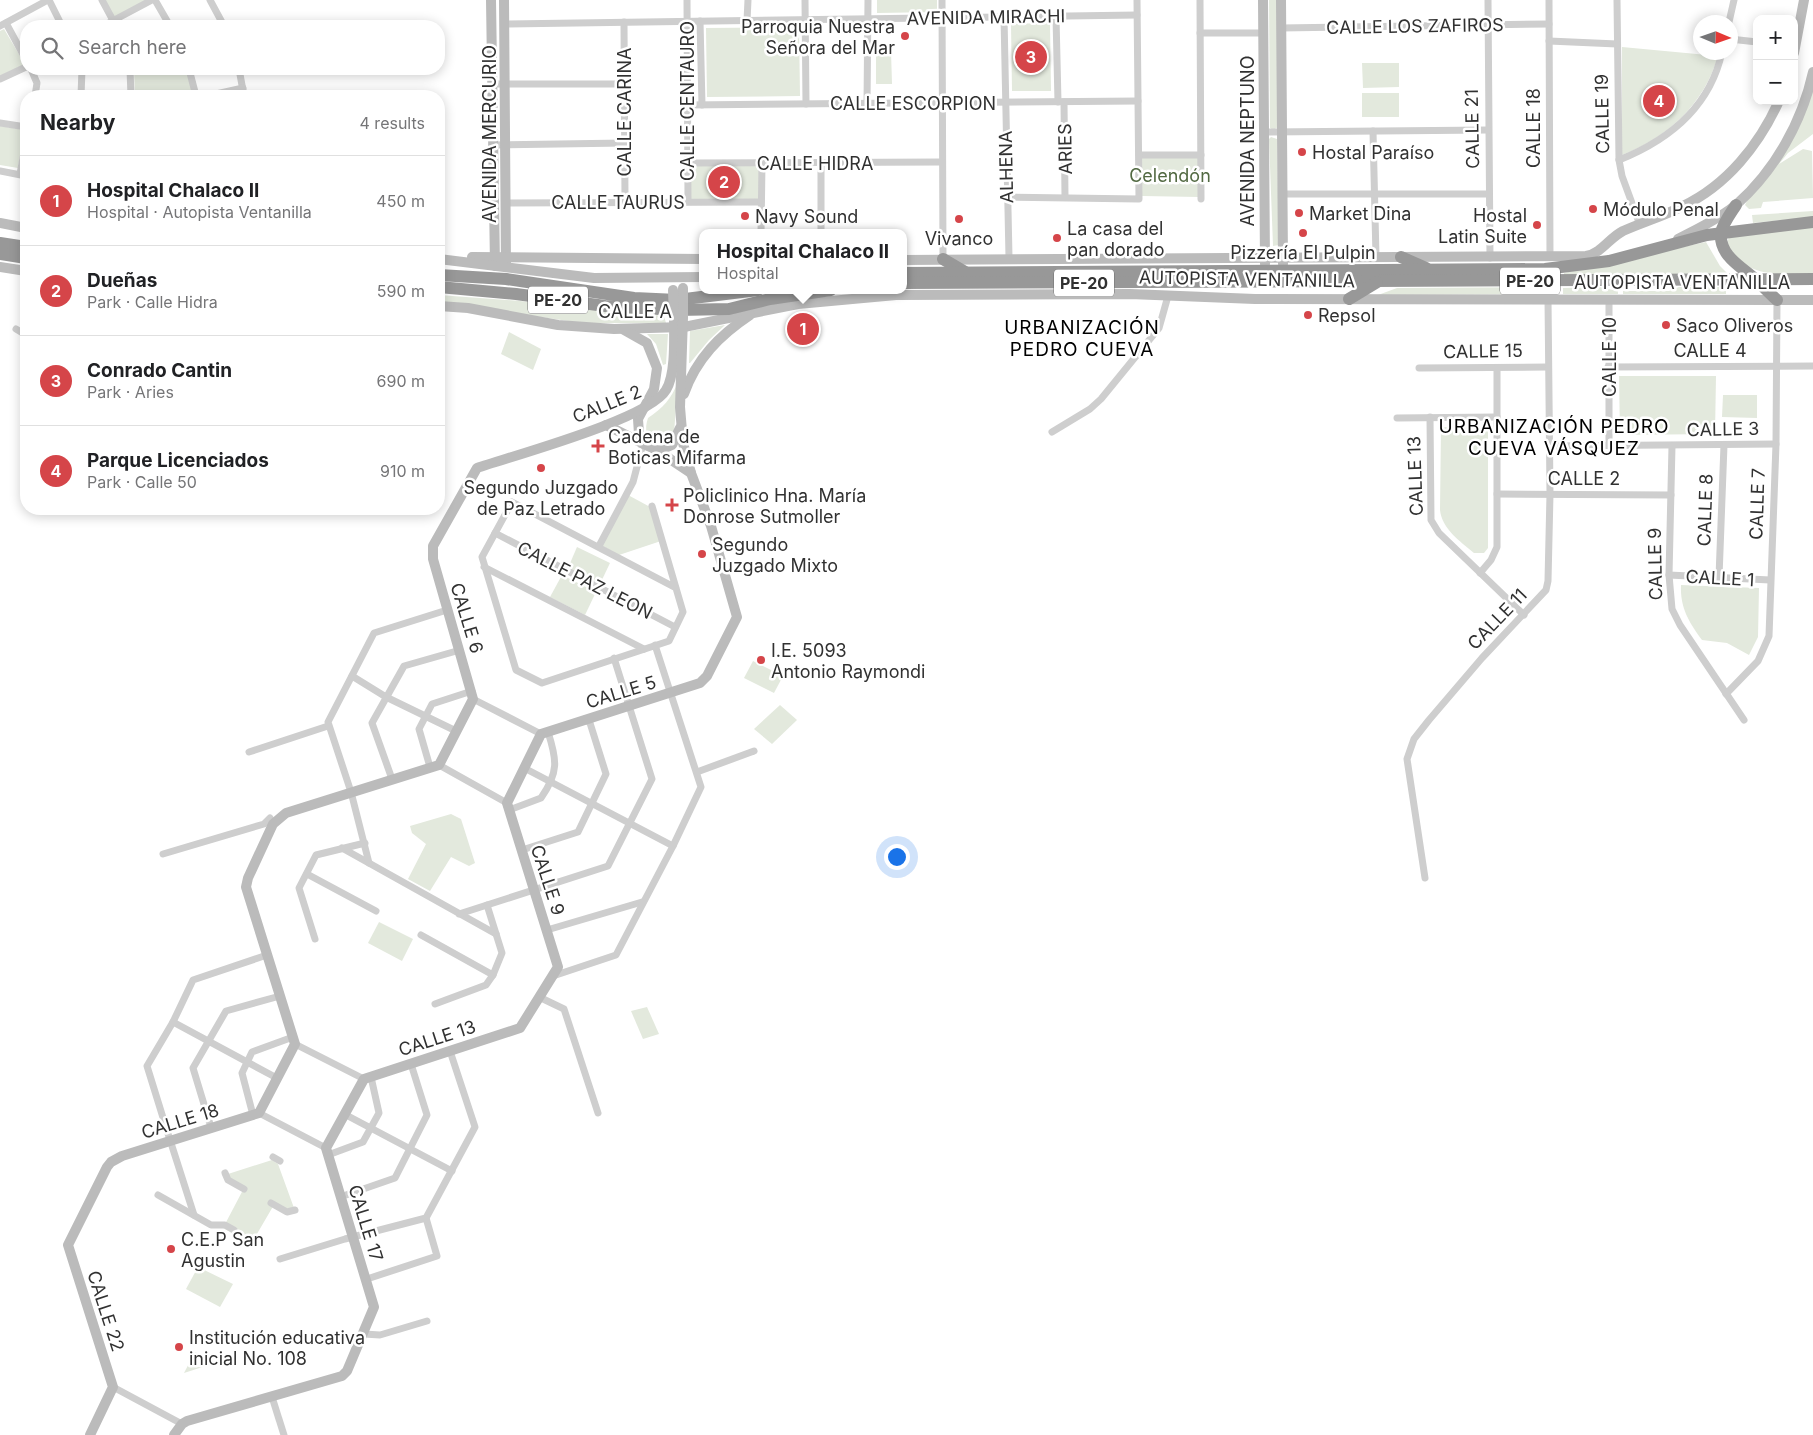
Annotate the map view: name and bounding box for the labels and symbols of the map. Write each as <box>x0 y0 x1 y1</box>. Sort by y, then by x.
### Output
street label: AVENIDA MIRACHI <box>907 5 1065 29</box>
street label: CALLE LOS ZAFIROS <box>1326 14 1504 38</box>
north arrow <box>1693 15 1738 60</box>
place label: Parroquia Nuestra Señora del Mar <box>741 16 895 58</box>
street label: CALLE CENTAURO <box>677 21 698 181</box>
marker: Parroquia Nuestra Señora del Mar <box>899 30 911 42</box>
pin: 3 <box>1015 38 1047 76</box>
street label: AVENIDA MERCURIO <box>479 45 500 223</box>
street label: CALLE CARINA <box>614 47 635 177</box>
street label: AVENIDA NEPTUNO <box>1237 56 1258 226</box>
street label: CALLE 19 <box>1591 74 1613 154</box>
pin: 4 <box>1643 82 1675 120</box>
street label: CALLE 18 <box>1523 88 1544 168</box>
street label: CALLE 21 <box>1461 89 1483 169</box>
street label: CALLE ESCORPION <box>830 93 996 114</box>
street label: ARIES <box>1054 123 1076 175</box>
street label: ALHENA <box>995 130 1017 204</box>
place label: Hostal Paraíso <box>1312 142 1434 163</box>
marker: Hostal Paraíso <box>1296 146 1308 158</box>
street label: CALLE HIDRA <box>757 153 873 174</box>
pin: 2 <box>708 163 740 201</box>
park label: Celendón <box>1129 165 1211 186</box>
street label: CALLE TAURUS <box>551 192 685 213</box>
place label: Módulo Penal <box>1603 199 1719 220</box>
place label: Market Dina <box>1309 203 1411 224</box>
marker: Módulo Penal <box>1587 203 1599 215</box>
place label: Hostal Latin Suite <box>1438 205 1527 247</box>
place label: Navy Sound <box>755 206 858 227</box>
marker: Market Dina <box>1293 207 1305 219</box>
marker: Navy Sound <box>739 210 751 222</box>
marker: Vivanco <box>953 213 965 225</box>
place label: La casa del pan dorado <box>1067 218 1165 260</box>
marker: Hostal Latin Suite <box>1531 219 1543 231</box>
marker: Pizzería El Pulpin <box>1297 227 1309 239</box>
place label: Vivanco <box>925 228 993 249</box>
marker: La casa del pan dorado <box>1051 232 1063 244</box>
place label: Pizzería El Pulpin <box>1230 242 1376 263</box>
street label: AUTOPISTA VENTANILLA <box>1139 267 1355 291</box>
road number: PE-20 <box>1500 268 1560 294</box>
road number: PE-20 <box>1054 270 1114 296</box>
street label: AUTOPISTA VENTANILLA <box>1574 272 1790 293</box>
road number: PE-20 <box>528 286 588 314</box>
street label: CALLE A <box>598 301 672 322</box>
place label: Repsol <box>1318 305 1376 326</box>
marker: Repsol <box>1302 309 1314 321</box>
pin: 1 <box>787 310 819 348</box>
place label: Saco Oliveros <box>1676 315 1793 336</box>
district label: URBANIZACIÓN PEDRO CUEVA <box>1004 316 1160 361</box>
street label: CALLE 10 <box>1599 317 1620 397</box>
marker: Saco Oliveros <box>1660 319 1672 331</box>
street label: CALLE 15 <box>1443 340 1523 362</box>
street label: CALLE 4 <box>1673 340 1747 361</box>
street label: CALLE 2 <box>569 381 645 427</box>
district label: URBANIZACIÓN PEDRO CUEVA VÁSQUEZ <box>1439 415 1669 460</box>
street label: CALLE 3 <box>1687 418 1759 440</box>
place label: Cadena de Boticas Mifarma <box>608 426 746 468</box>
street label: CALLE 13 <box>1403 436 1427 516</box>
marker: Cadena de Boticas Mifarma <box>592 440 604 452</box>
marker: Segundo Juzgado de Paz Letrado <box>535 462 547 474</box>
street label: CALLE 2 <box>1548 468 1620 489</box>
street label: CALLE 7 <box>1745 468 1769 540</box>
street label: CALLE 8 <box>1693 473 1717 547</box>
place label: Segundo Juzgado de Paz Letrado <box>464 477 618 519</box>
place label: Policlinico Hna. María Donrose Sutmoller <box>683 485 866 527</box>
marker: Policlinico Hna. María Donrose Sutmoller <box>665 498 679 512</box>
street label: CALLE 9 <box>1644 528 1666 600</box>
place label: Segundo Juzgado Mixto <box>712 534 838 576</box>
street label: CALLE PAZ LEON <box>514 537 656 623</box>
marker: Segundo Juzgado Mixto <box>696 548 708 560</box>
street label: CALLE 1 <box>1685 566 1755 590</box>
street label: CALLE 6 <box>446 580 488 656</box>
street label: CALLE 11 <box>1463 584 1531 654</box>
place label: I.E. 5093 Antonio Raymondi <box>771 640 925 682</box>
marker: I.E. 5093 Antonio Raymondi <box>755 654 767 666</box>
street label: CALLE 5 <box>583 671 659 713</box>
street label: CALLE 9 <box>527 842 569 918</box>
your location <box>884 844 910 870</box>
street label: CALLE 13 <box>396 1016 478 1060</box>
street label: CALLE 18 <box>139 1099 221 1143</box>
street label: CALLE 17 <box>344 1182 388 1264</box>
place label: C.E.P San Agustin <box>181 1229 264 1271</box>
marker: C.E.P San Agustin <box>165 1243 177 1255</box>
street label: CALLE 22 <box>83 1268 129 1354</box>
place label: Institución educativa inicial No. 108 <box>189 1327 365 1369</box>
marker: Institución educativa inicial No. 108 <box>173 1341 185 1353</box>

